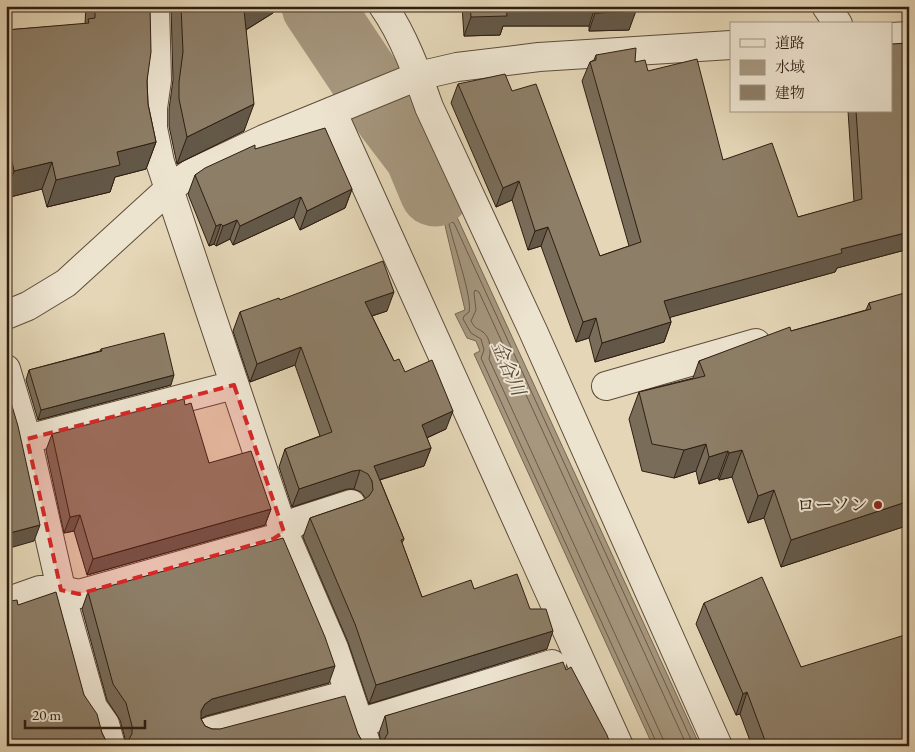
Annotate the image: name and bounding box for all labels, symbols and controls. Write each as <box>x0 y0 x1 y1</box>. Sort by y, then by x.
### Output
legend <box>730 22 892 112</box>
text: 道路 <box>775 33 805 52</box>
text: 水域 <box>775 57 805 76</box>
text: 建物 <box>775 83 805 102</box>
water label: 金谷川 <box>486 337 532 401</box>
place label: ローソン <box>797 493 868 516</box>
marker: ローソン <box>872 499 884 511</box>
scale bar <box>25 697 145 729</box>
text: 20 m <box>32 705 61 724</box>

